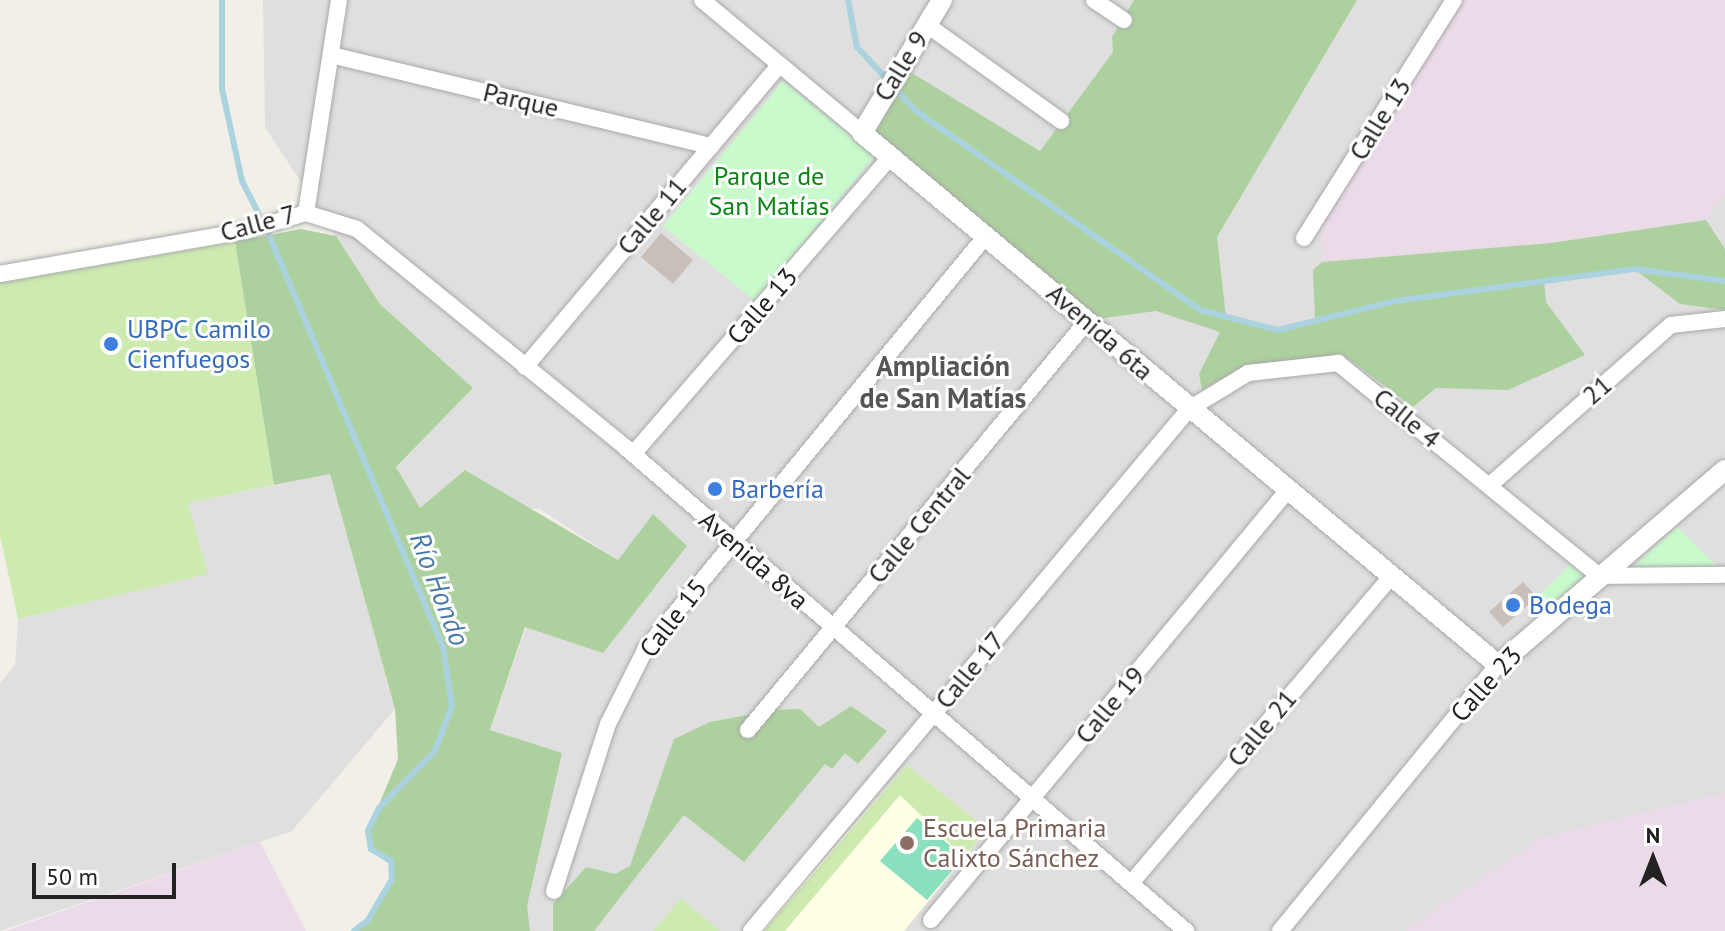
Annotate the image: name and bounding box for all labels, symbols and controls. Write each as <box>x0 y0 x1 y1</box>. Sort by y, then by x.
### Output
street label: Calle 9 <box>867 25 935 107</box>
street label: Calle 13 <box>1343 72 1417 166</box>
street label: Parque <box>480 76 562 124</box>
park label: Parque de San Matías <box>709 160 829 222</box>
street label: Calle 11 <box>611 171 693 261</box>
street label: Calle 7 <box>217 198 299 248</box>
street label: Calle 13 <box>720 261 804 351</box>
street label: Avenida 6ta <box>1040 277 1160 387</box>
place label: UBPC Camilo Cienfuegos <box>127 313 272 374</box>
marker: UBPC Camilo Cienfuegos <box>102 335 120 353</box>
district label: Ampliación de San Matías <box>860 349 1026 415</box>
street label: 21 <box>1576 369 1618 411</box>
street label: Calle 4 <box>1367 382 1447 454</box>
street label: Calle Central <box>861 461 977 589</box>
place label: Barbería <box>731 473 824 505</box>
marker: Barbería <box>706 480 724 498</box>
street label: Avenida 8va <box>693 504 815 616</box>
water label: Río Hondo <box>403 528 477 650</box>
street label: Calle 15 <box>633 573 713 663</box>
place label: Bodega <box>1529 589 1612 621</box>
marker: Bodega <box>1504 596 1522 614</box>
street label: Calle 17 <box>929 625 1011 715</box>
street label: Calle 23 <box>1444 640 1528 728</box>
street label: Calle 19 <box>1069 660 1151 750</box>
street label: Calle 21 <box>1221 683 1303 773</box>
place label: Escuela Primaria Calixto Sánchez <box>923 812 1106 874</box>
north arrow <box>1613 819 1693 899</box>
text: N <box>1646 821 1660 849</box>
marker: Escuela Primaria Calixto Sánchez <box>898 834 916 852</box>
scale bar <box>36 847 180 897</box>
text: 50 m <box>46 861 98 892</box>

